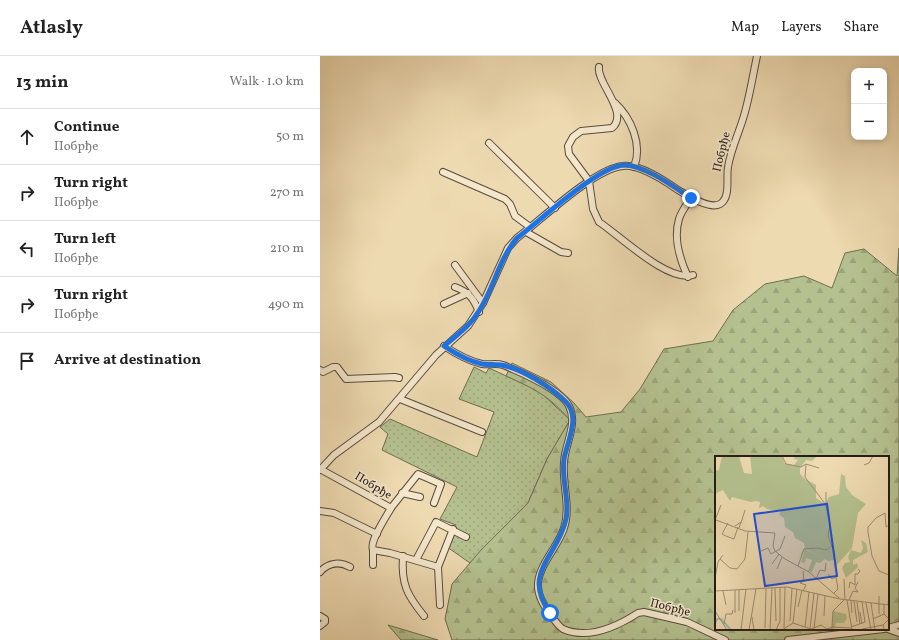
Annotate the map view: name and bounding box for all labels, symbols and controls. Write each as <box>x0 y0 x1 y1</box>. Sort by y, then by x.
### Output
text: Atlasly <box>20 15 83 41</box>
text: Map <box>731 18 759 37</box>
text: Layers <box>781 18 821 37</box>
text: Share <box>843 18 879 37</box>
map controls <box>851 68 887 140</box>
button: + <box>851 68 887 104</box>
text: 13 min <box>16 71 69 94</box>
text: Walk · 1.0 km <box>230 73 304 91</box>
button: − <box>851 104 887 140</box>
text: Continue <box>54 117 119 138</box>
icon: ahead <box>16 126 38 148</box>
text: 50 m <box>276 128 304 146</box>
street label: Побрђе <box>709 130 735 174</box>
text: Побрђе <box>54 138 98 156</box>
text: Turn right <box>54 173 128 194</box>
icon: right <box>16 182 38 204</box>
text: 270 m <box>270 184 304 202</box>
route end <box>682 189 700 207</box>
text: Побрђе <box>54 194 98 212</box>
text: Turn left <box>54 229 116 250</box>
icon: left <box>16 238 38 260</box>
text: 210 m <box>270 240 304 258</box>
text: Побрђе <box>54 250 98 268</box>
text: Turn right <box>54 285 128 306</box>
icon: right <box>16 294 38 316</box>
text: 490 m <box>268 296 304 314</box>
text: Побрђе <box>54 306 98 324</box>
icon: arrive <box>16 350 38 372</box>
text: Arrive at destination <box>54 350 201 371</box>
inset map <box>715 456 889 630</box>
street label: Побрђе <box>351 469 395 504</box>
street label: Побрђе <box>648 595 692 621</box>
route start <box>541 604 559 622</box>

